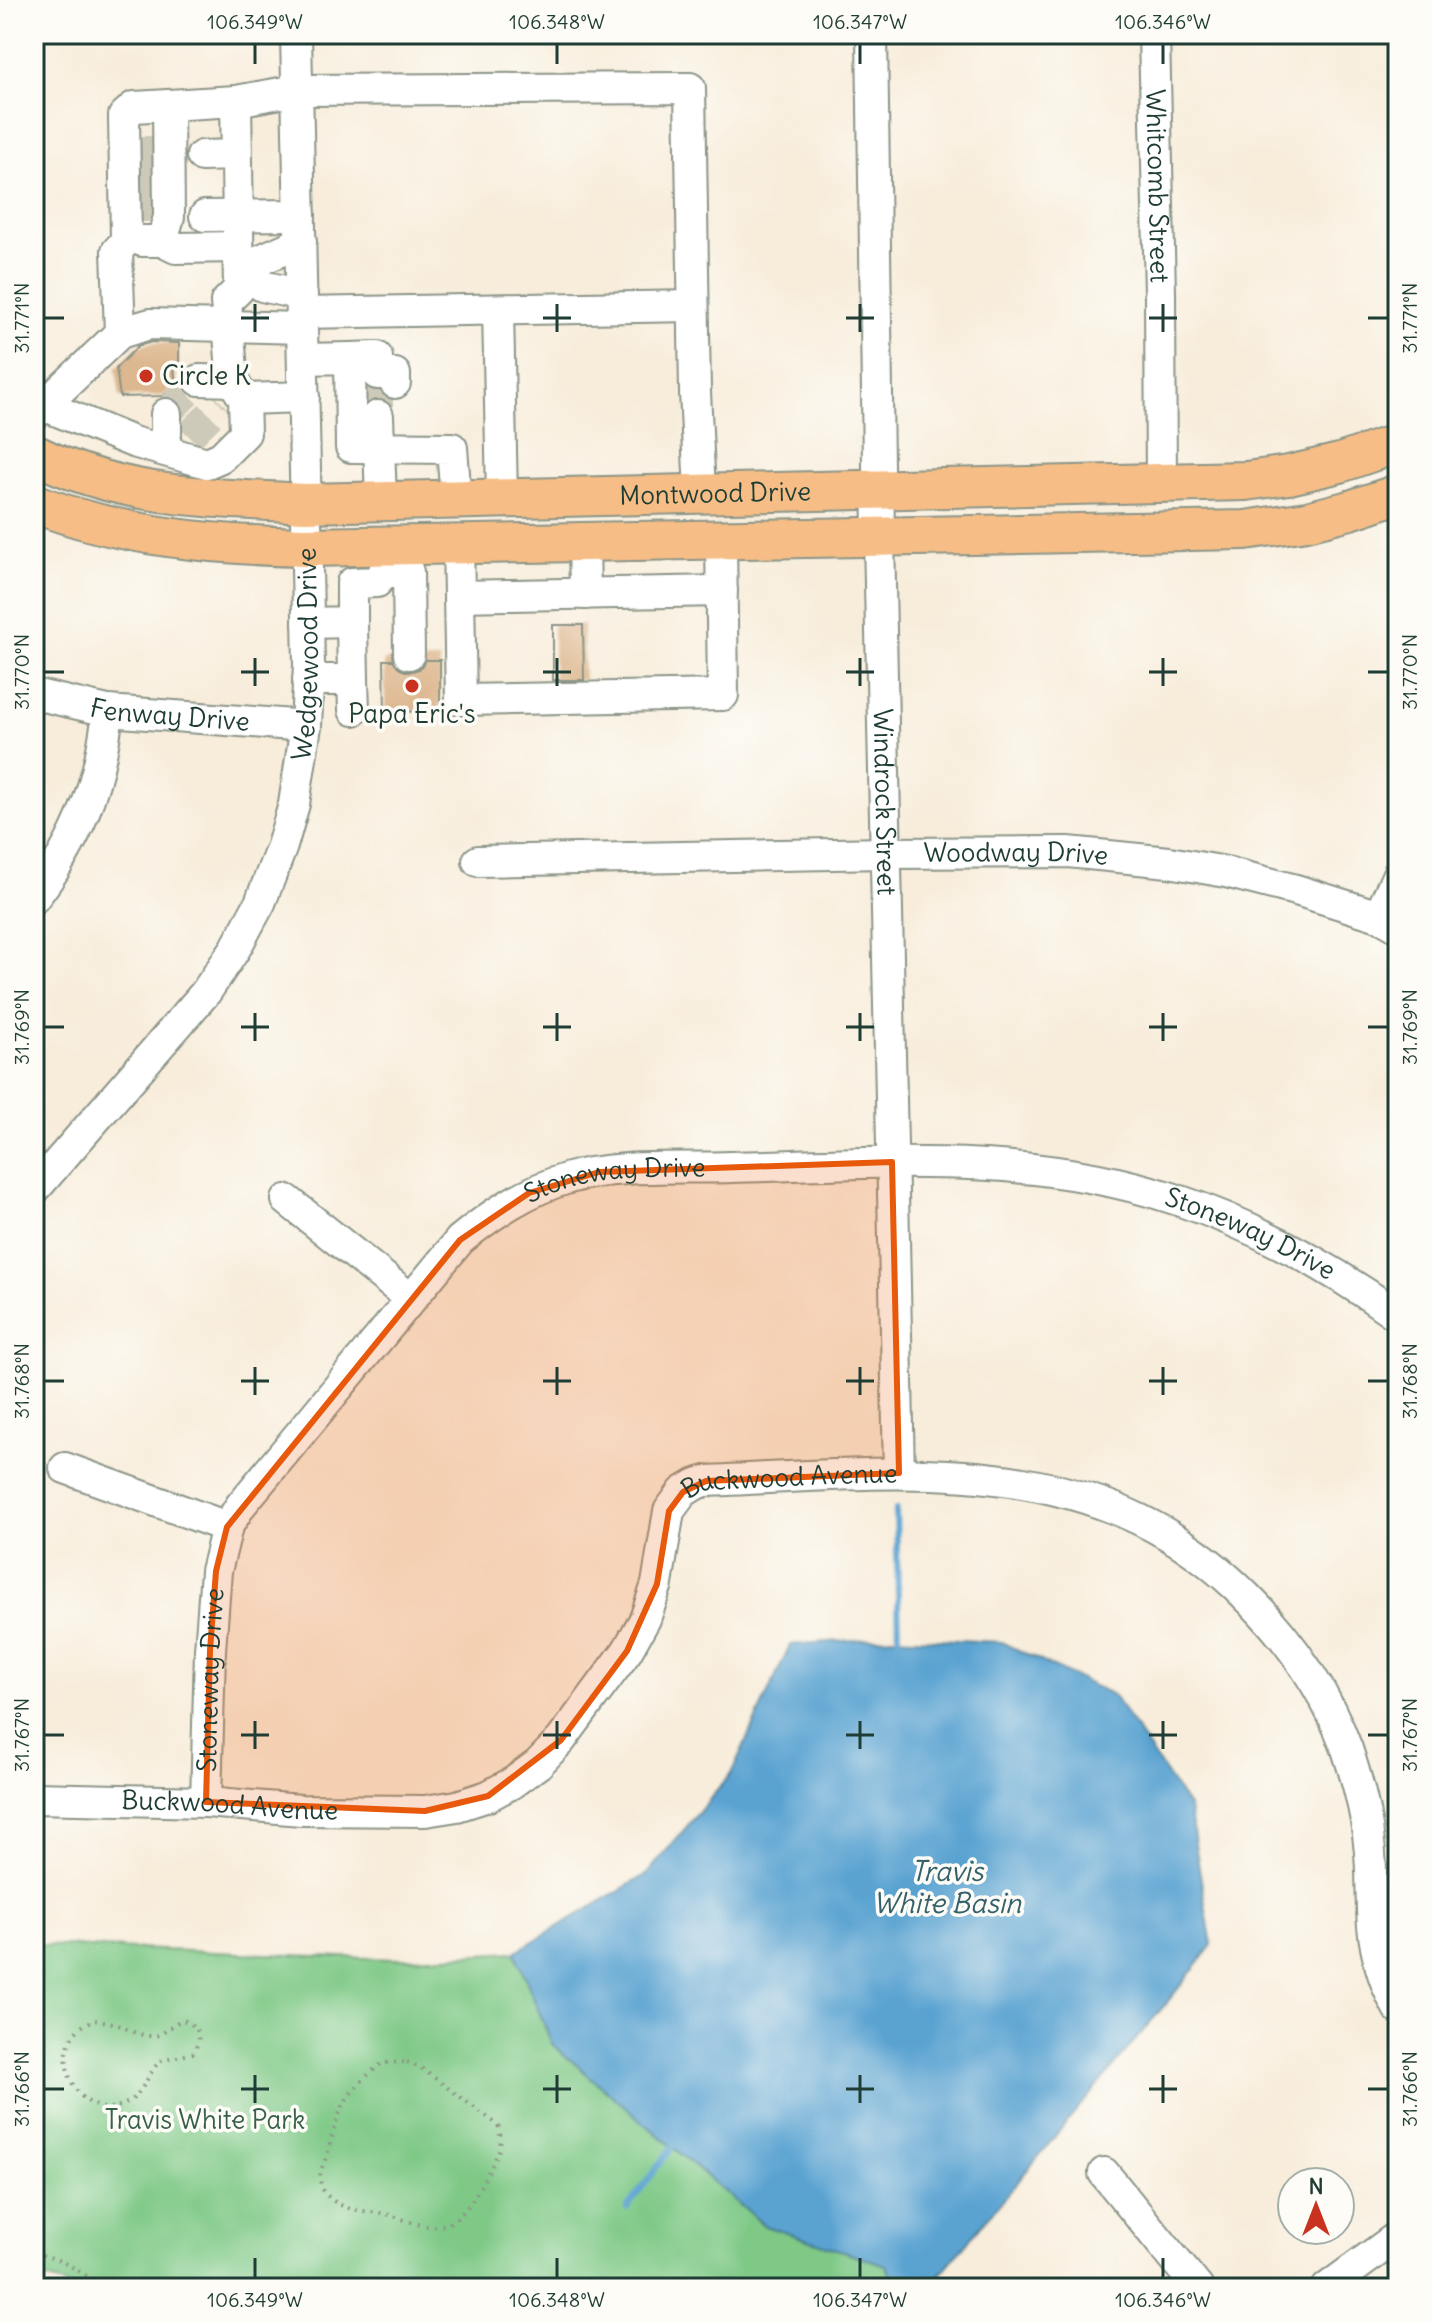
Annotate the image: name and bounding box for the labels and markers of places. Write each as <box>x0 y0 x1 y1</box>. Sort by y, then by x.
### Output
place label: Circle K <box>162 359 251 392</box>
marker: Circle K <box>137 367 155 385</box>
marker: Papa Eric's <box>403 677 421 695</box>
place label: Papa Eric's <box>348 697 476 730</box>

